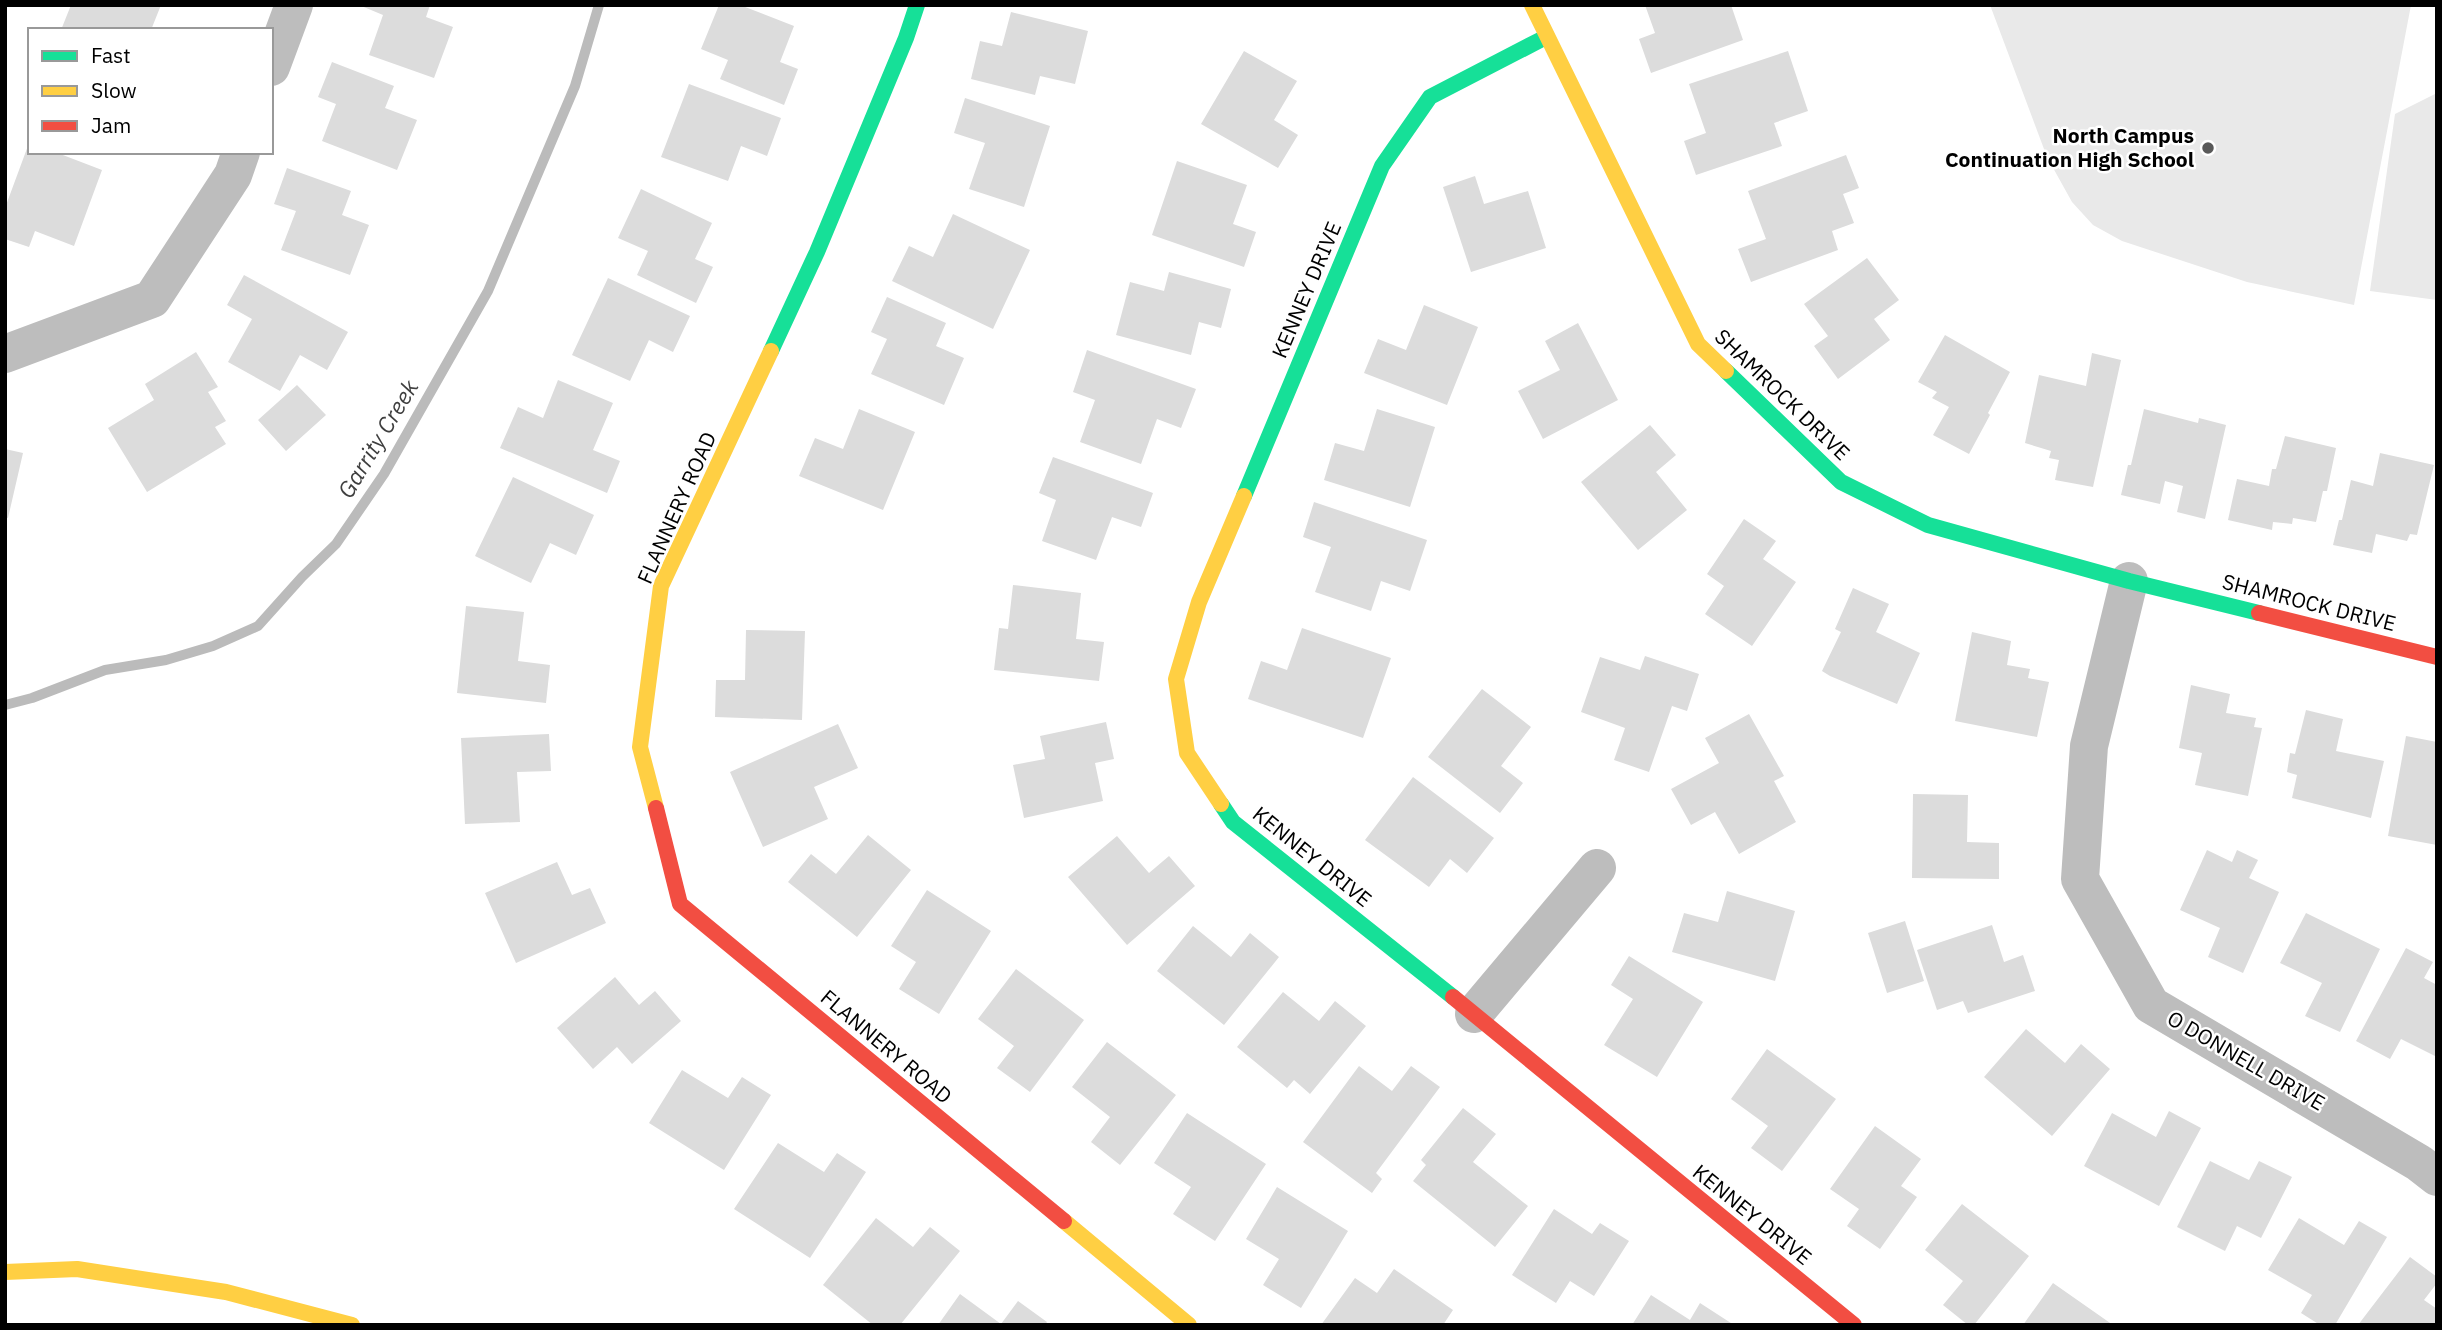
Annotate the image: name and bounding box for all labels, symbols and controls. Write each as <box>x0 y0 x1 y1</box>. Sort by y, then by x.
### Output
legend <box>28 28 273 154</box>
text: Fast <box>91 41 131 69</box>
text: Slow <box>91 76 137 104</box>
text: Jam <box>91 111 131 139</box>
place label: North Campus Continuation High School <box>1945 121 2194 173</box>
marker: North Campus Continuation High School <box>2200 140 2216 156</box>
street label: KENNEY DRIVE <box>1265 217 1347 362</box>
street label: SHAMROCK DRIVE <box>1709 322 1856 466</box>
water label: Garrity Creek <box>330 373 425 503</box>
street label: FLANNERY ROAD <box>630 427 722 588</box>
street label: SHAMROCK DRIVE <box>2220 567 2399 637</box>
street label: KENNEY DRIVE <box>1247 800 1378 913</box>
street label: FLANNERY ROAD <box>815 983 958 1110</box>
street label: O DONNELL DRIVE <box>2163 1004 2330 1117</box>
street label: KENNEY DRIVE <box>1687 1158 1818 1271</box>

